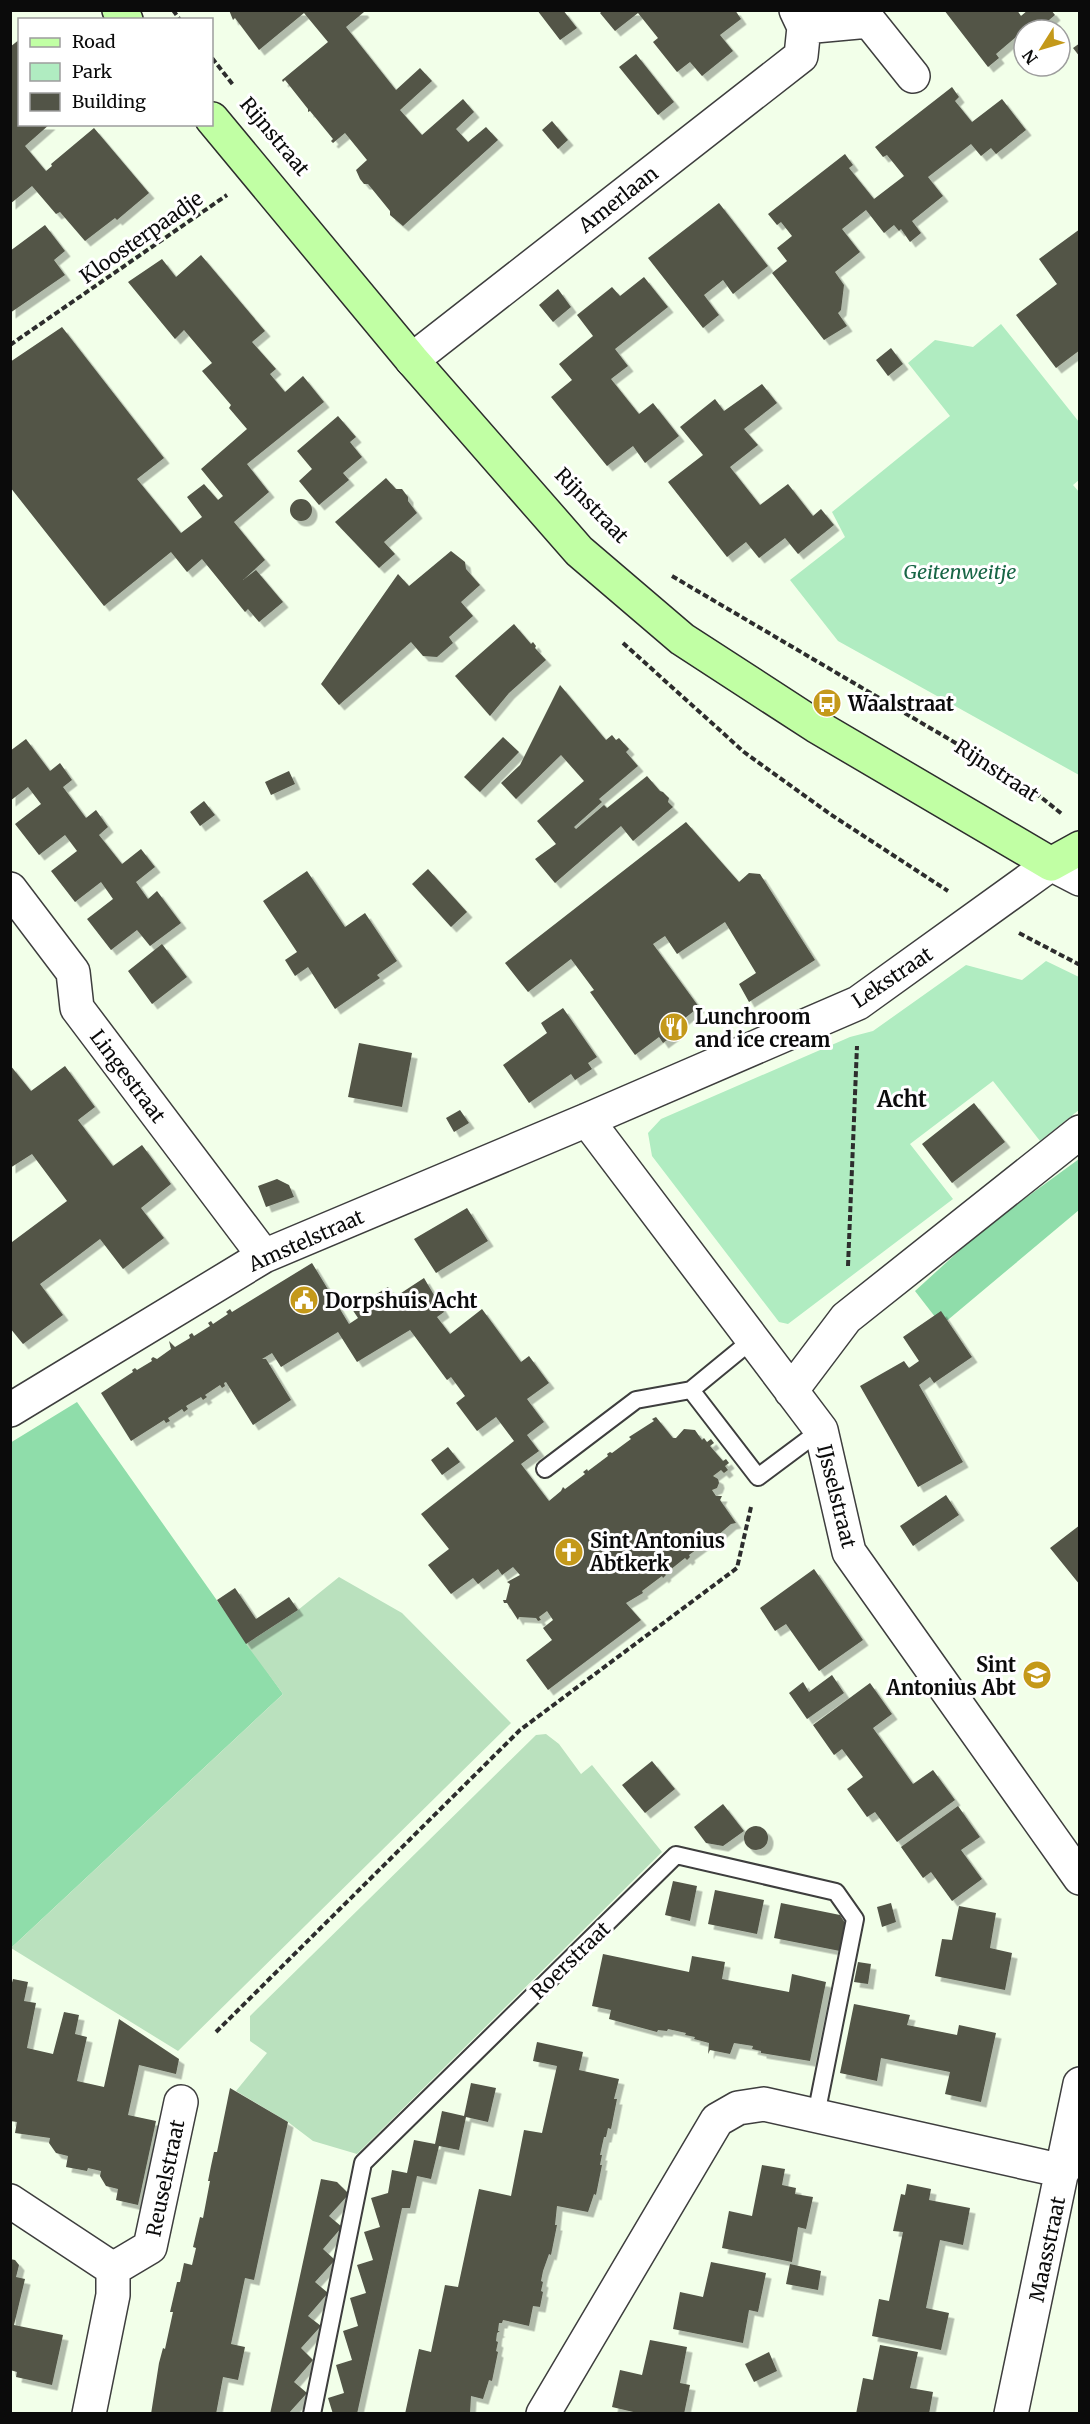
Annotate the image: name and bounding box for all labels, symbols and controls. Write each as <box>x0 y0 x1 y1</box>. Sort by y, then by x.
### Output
legend <box>18 18 213 126</box>
north arrow <box>1012 18 1072 78</box>
text: Road <box>72 30 116 53</box>
text: N <box>1018 46 1042 68</box>
text: Park <box>72 60 113 83</box>
text: Building <box>72 90 146 113</box>
street label: Rijnstraat <box>235 92 315 181</box>
street label: Amerlaan <box>572 160 663 238</box>
street label: Kloosterpaadje <box>75 185 207 289</box>
street label: Rijnstraat <box>550 462 634 548</box>
park label: Geitenweitje <box>904 559 1016 584</box>
bus stop icon: Waalstraat <box>811 687 843 719</box>
place label: Waalstraat <box>847 691 954 716</box>
street label: Rijnstraat <box>950 734 1044 806</box>
street label: Lekstraat <box>847 941 937 1013</box>
place label: Lunchroom and ice cream <box>695 1004 830 1052</box>
restaurant icon: Lunchroom and ice cream <box>658 1011 690 1043</box>
street label: Lingestraat <box>85 1025 171 1128</box>
district label: Acht <box>876 1085 927 1113</box>
street label: Amstelstraat <box>244 1203 368 1277</box>
public building icon: Dorpshuis Acht <box>288 1284 320 1316</box>
place label: Dorpshuis Acht <box>325 1288 478 1313</box>
street label: IJsselstraat <box>812 1442 862 1551</box>
place label: Sint Antonius Abtkerk <box>589 1528 725 1576</box>
church icon: Sint Antonius Abtkerk <box>553 1536 585 1568</box>
place label: Sint Antonius Abt <box>885 1652 1016 1700</box>
school or university icon: Sint Antonius Abt <box>1021 1659 1053 1691</box>
street label: Roerstraat <box>525 1916 615 2004</box>
street label: Reuselstraat <box>140 2117 190 2239</box>
street label: Maasstraat <box>1024 2194 1070 2304</box>

